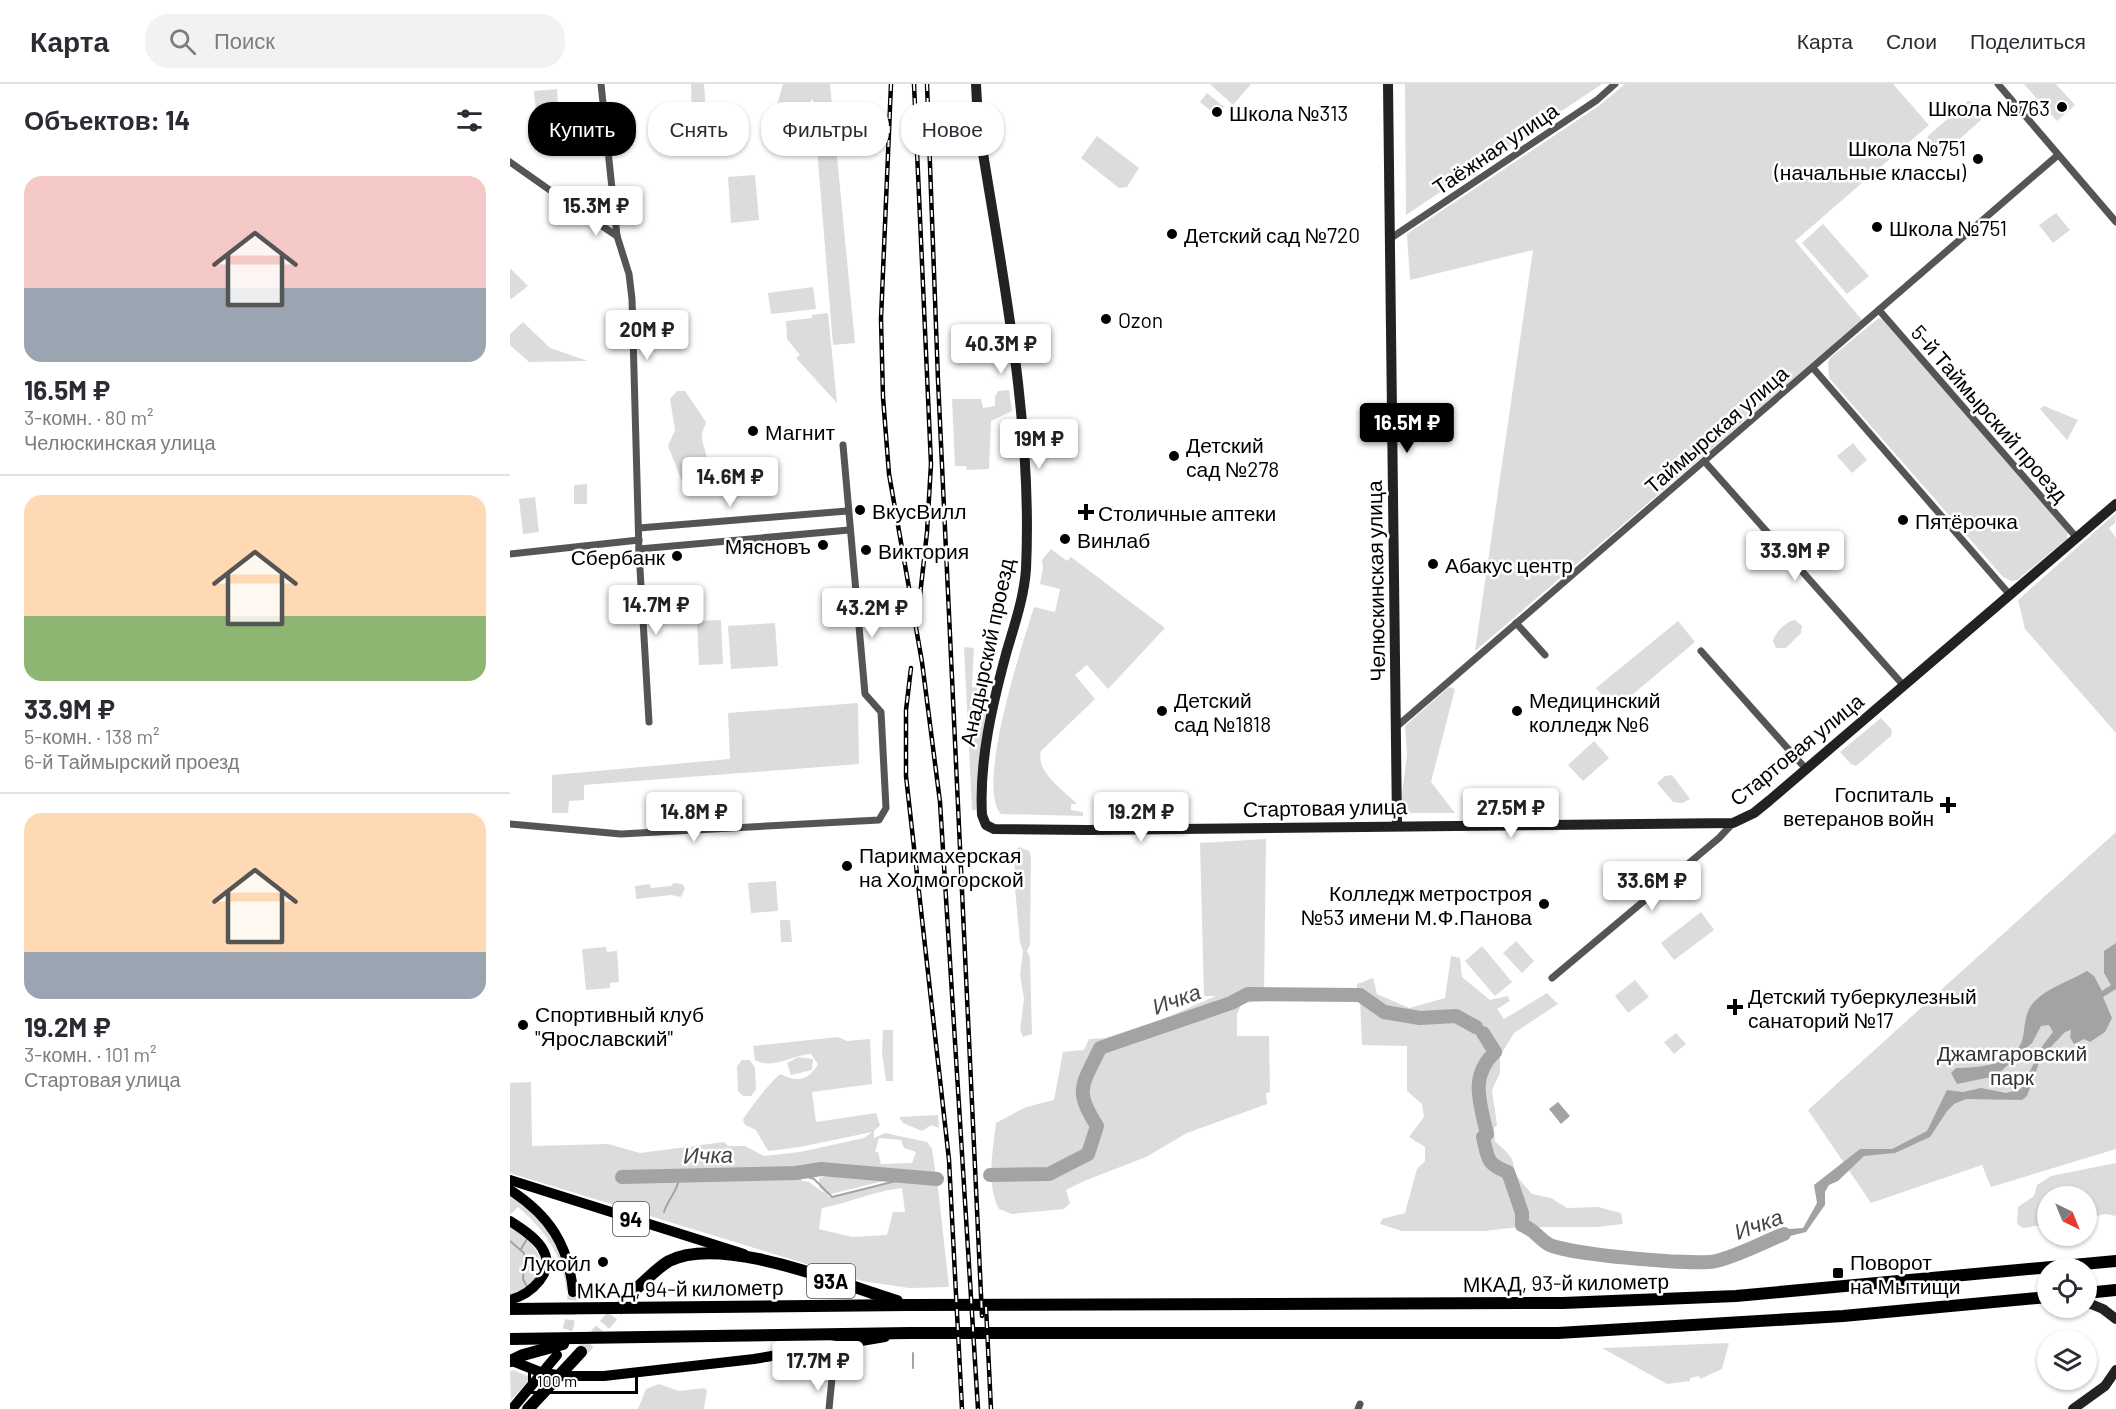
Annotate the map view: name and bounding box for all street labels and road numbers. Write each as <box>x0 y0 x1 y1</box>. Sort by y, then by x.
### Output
street label: Таёжная улица <box>1428 97 1563 199</box>
street label: 5-й Таймырский проезд <box>1906 319 2074 507</box>
street label: Таймырская улица <box>1639 360 1793 498</box>
street label: Челюскинская улица <box>1361 480 1389 682</box>
street label: Анадырский проезд <box>954 556 1018 748</box>
street label: Стартовая улица <box>1724 687 1868 810</box>
street label: Стартовая улица <box>1243 793 1408 821</box>
road number: 94 <box>613 1202 649 1236</box>
road number: 93A <box>807 1264 855 1298</box>
street label: МКАД, 93-й километр <box>1463 1268 1669 1296</box>
street label: МКАД, 94-й километр <box>576 1274 784 1302</box>

